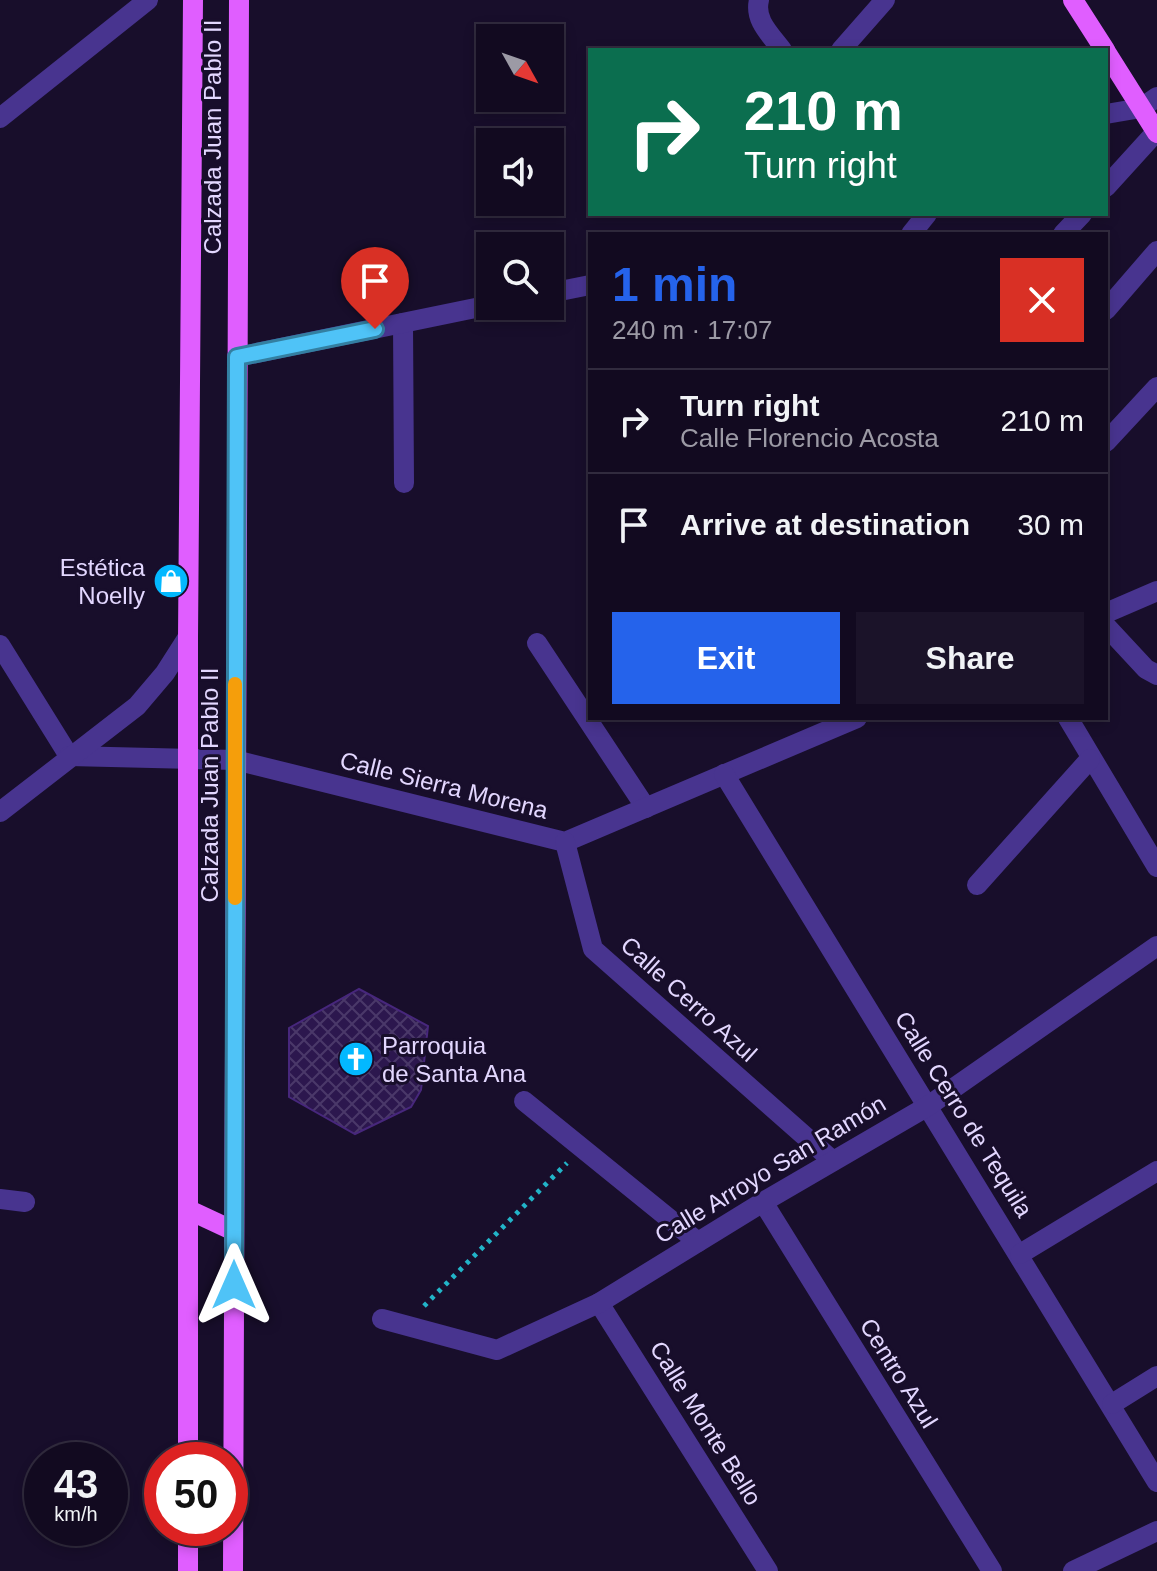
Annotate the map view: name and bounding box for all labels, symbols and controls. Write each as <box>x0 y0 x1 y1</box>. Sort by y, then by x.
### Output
street label: Calzada Juan Pablo II <box>199 20 226 254</box>
north arrow <box>476 24 564 112</box>
map controls <box>476 24 564 320</box>
text: 210 m <box>744 79 903 142</box>
icon: right <box>612 80 716 184</box>
button: sound <box>476 128 564 216</box>
text: Turn right <box>744 145 897 186</box>
button: search <box>476 232 564 320</box>
pin <box>341 247 409 329</box>
text: 1 min <box>612 258 737 311</box>
button: close <box>1000 258 1084 342</box>
icon: arrive <box>353 259 397 303</box>
text: 240 m · 17:07 <box>612 315 772 345</box>
text: Turn right <box>680 389 819 422</box>
icon: right <box>612 399 656 443</box>
text: 210 m <box>1001 404 1084 437</box>
text: Calle Florencio Acosta <box>680 423 939 453</box>
icon: arrive <box>612 503 656 547</box>
text: Arrive at destination <box>680 508 970 541</box>
text: 30 m <box>1017 508 1084 541</box>
place label: Estética Noelly <box>60 554 146 609</box>
shop icon: Estética Noelly <box>152 562 190 600</box>
button: Exit <box>612 612 840 704</box>
button: Share <box>856 612 1084 704</box>
street label: Calzada Juan Pablo II <box>196 668 223 902</box>
street label: Calle Sierra Morena <box>337 746 551 824</box>
street label: Calle Cerro Azul <box>616 931 762 1067</box>
street label: Calle Cerro de Tequila <box>890 1006 1039 1222</box>
place label: Parroquia de Santa Ana <box>382 1032 527 1087</box>
church icon: Parroquia de Santa Ana <box>337 1040 375 1078</box>
street label: Calle Arroyo San Ramón <box>650 1089 890 1249</box>
position arrow <box>192 1243 276 1327</box>
street label: Centro Azul <box>855 1313 943 1433</box>
street label: Calle Monte Bello <box>645 1336 767 1510</box>
speed limit sign: 50 <box>144 1442 248 1546</box>
text: 43 <box>54 1462 98 1506</box>
text: km/h <box>54 1503 98 1525</box>

